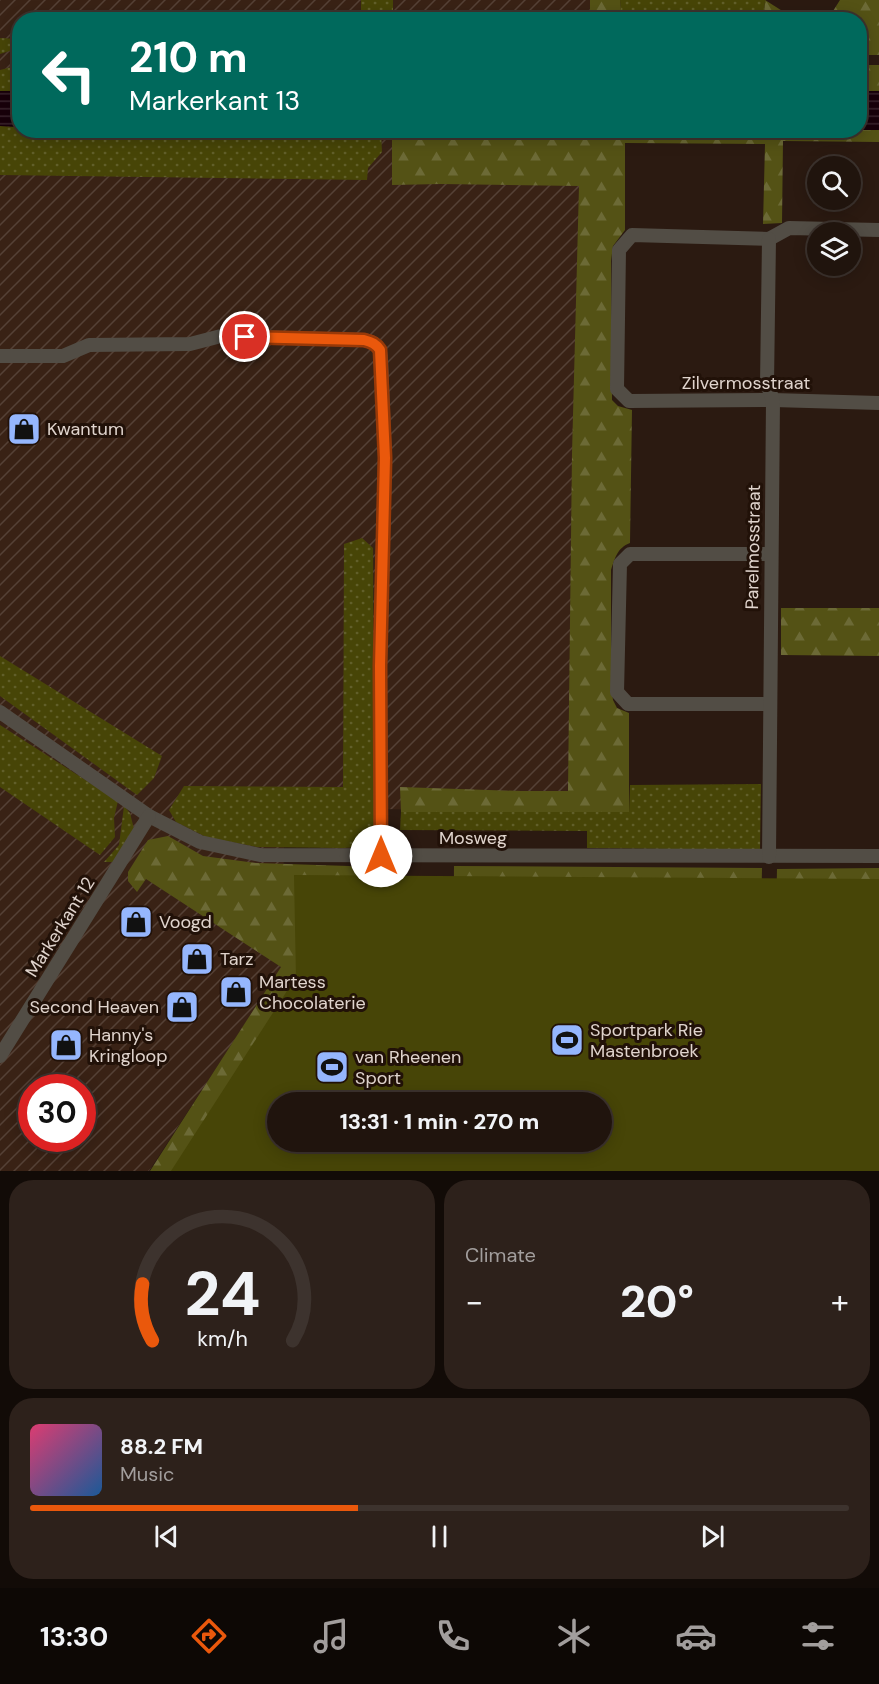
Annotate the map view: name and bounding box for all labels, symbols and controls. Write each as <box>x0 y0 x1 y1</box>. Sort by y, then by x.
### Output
text: 210 m <box>129 30 247 85</box>
icon: left <box>30 36 108 114</box>
text: Markerkant 13 <box>129 83 300 118</box>
map controls <box>807 156 861 276</box>
button: search <box>807 156 861 210</box>
button: layers <box>807 222 861 276</box>
pin <box>219 311 270 362</box>
icon: arrive <box>228 320 261 353</box>
street label: Zilvermosstraat <box>682 371 810 395</box>
shop icon: Kwantum <box>6 411 42 447</box>
place label: Kwantum <box>47 417 124 441</box>
street label: Parelmosstraat <box>740 484 766 610</box>
position arrow <box>349 824 413 888</box>
street label: Mosweg <box>439 826 507 850</box>
street label: Markerkant 12 <box>20 872 100 982</box>
shop icon: Voogd <box>118 904 154 940</box>
place label: Voogd <box>159 910 212 934</box>
shop icon: Tarz <box>179 941 215 977</box>
place label: Tarz <box>220 947 253 971</box>
place label: Martess Chocolaterie <box>259 970 366 1015</box>
shop icon: Martess Chocolaterie <box>218 974 254 1010</box>
shop icon: Second Heaven <box>164 989 200 1025</box>
place label: Second Heaven <box>29 995 159 1019</box>
place label: Sportpark Rie Mastenbroek <box>590 1018 703 1063</box>
sports icon: Sportpark Rie Mastenbroek <box>549 1022 585 1058</box>
place label: Hanny's Kringloop <box>89 1023 168 1068</box>
shop icon: Hanny's Kringloop <box>48 1027 84 1063</box>
place label: van Rheenen Sport <box>355 1045 461 1090</box>
sports icon: van Rheenen Sport <box>314 1049 350 1085</box>
speed limit sign: 30 <box>18 1074 96 1152</box>
text: 13:31 · 1 min · 270 m <box>340 1107 539 1136</box>
text: Climate <box>465 1242 536 1268</box>
text: 24 <box>184 1253 260 1334</box>
text: 20° <box>620 1272 694 1331</box>
text: − <box>465 1280 483 1323</box>
text: + <box>831 1280 849 1323</box>
text: km/h <box>197 1326 247 1354</box>
text: 88.2 FM <box>120 1432 203 1461</box>
text: Music <box>120 1461 175 1487</box>
icon: previous <box>150 1520 183 1553</box>
icon: pause <box>423 1520 456 1553</box>
icon: next <box>696 1520 729 1553</box>
icon: directions <box>188 1615 230 1657</box>
icon: music <box>310 1615 352 1657</box>
icon: phone <box>432 1615 474 1657</box>
icon: climate <box>553 1615 595 1657</box>
icon: car <box>675 1615 717 1657</box>
icon: filters <box>797 1615 839 1657</box>
text: 13:30 <box>40 1619 108 1654</box>

